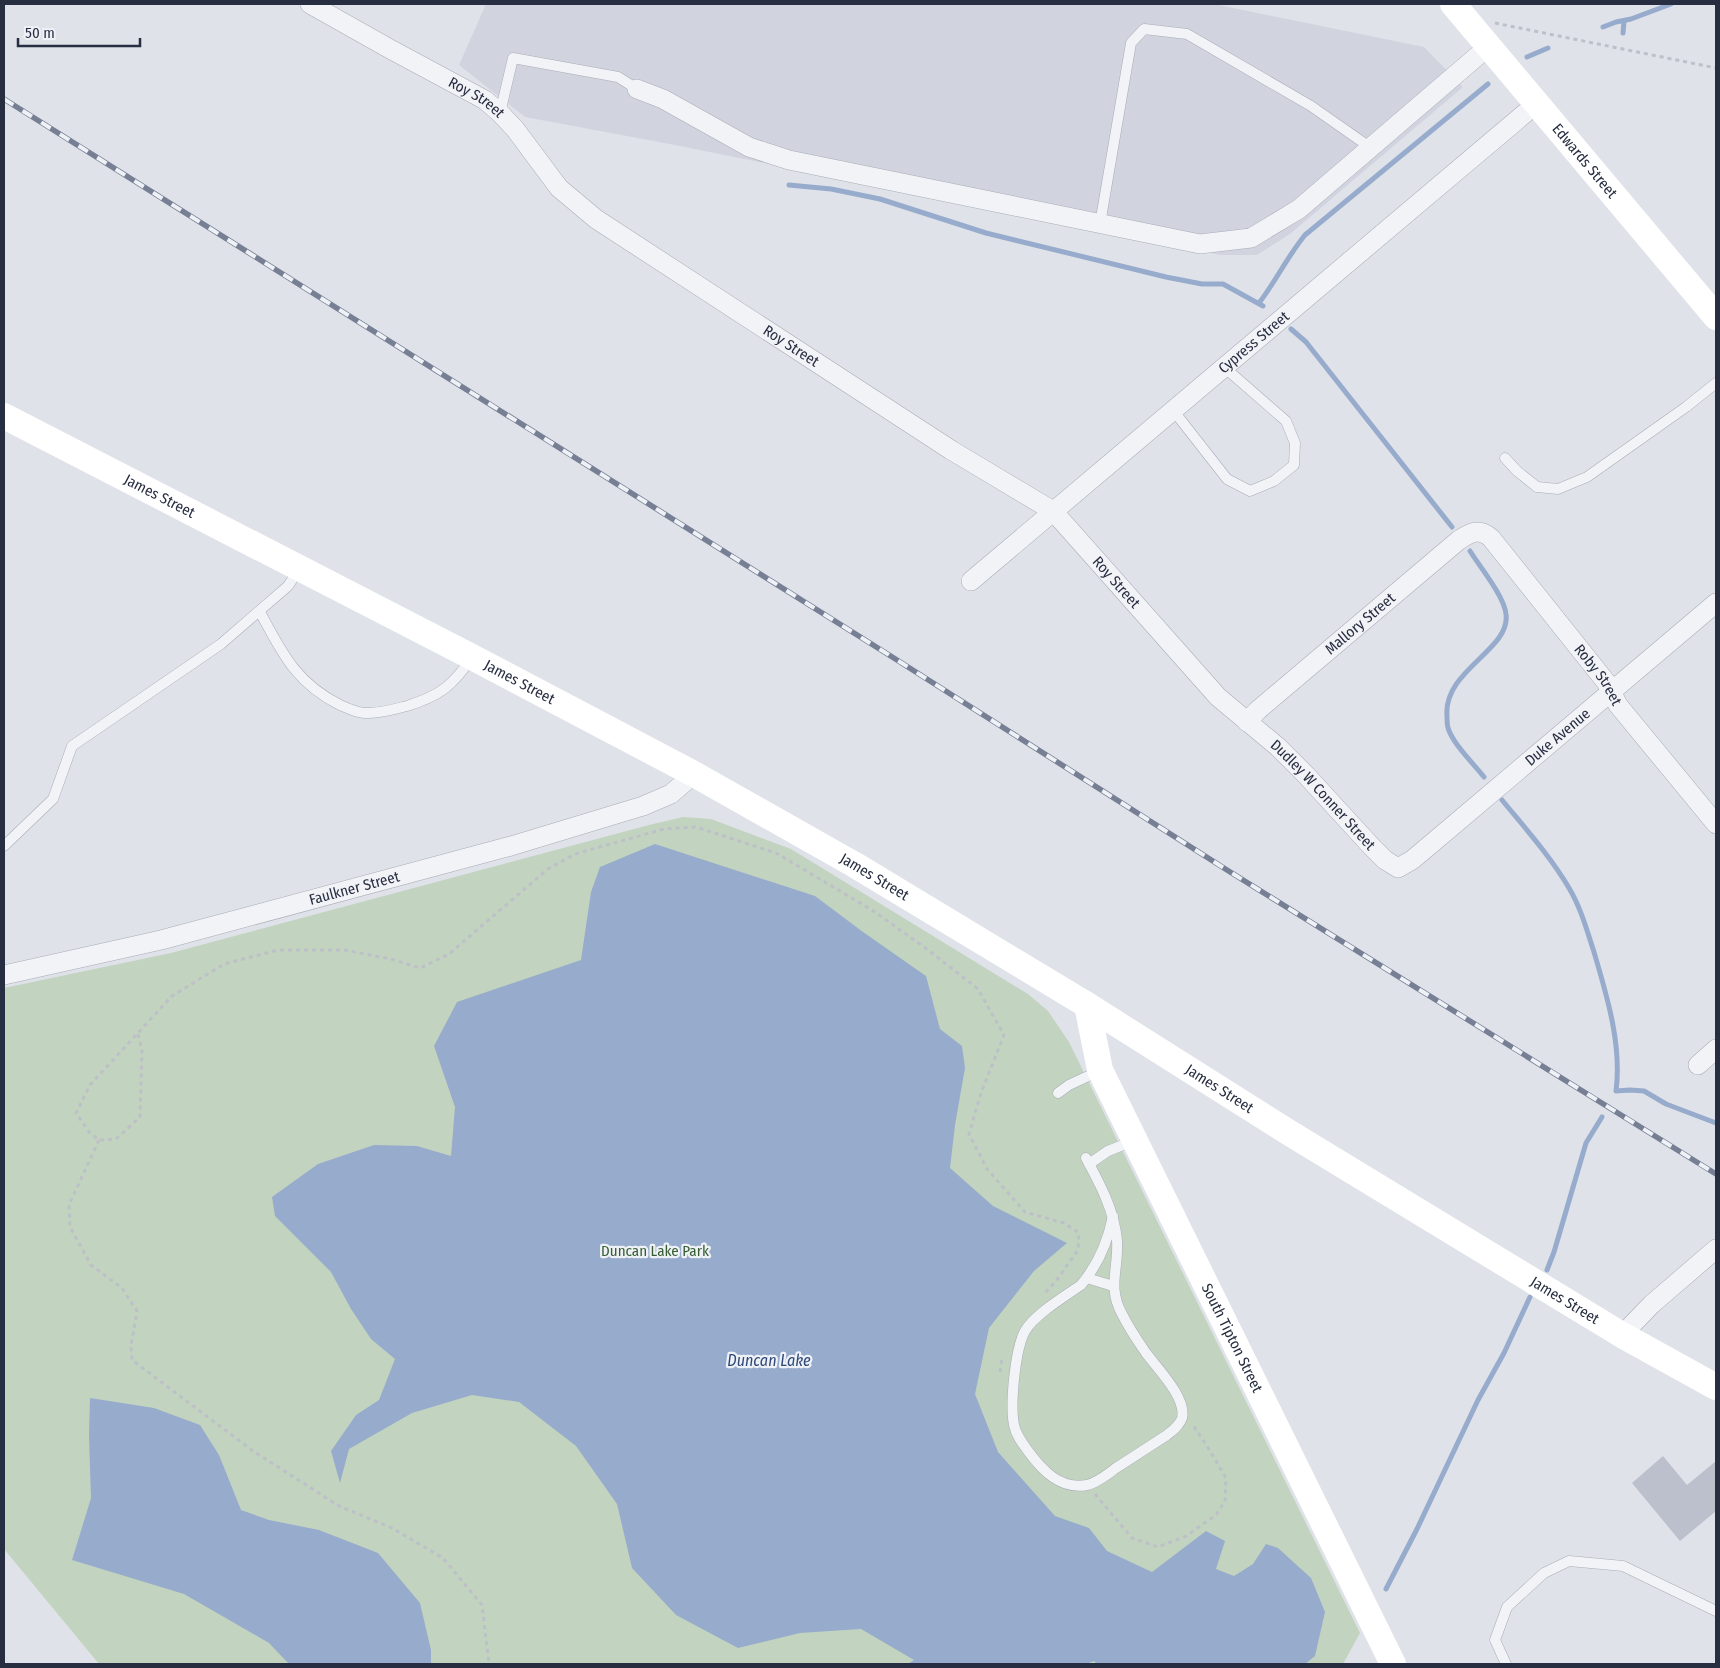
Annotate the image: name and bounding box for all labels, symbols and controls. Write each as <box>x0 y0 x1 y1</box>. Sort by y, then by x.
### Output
scale bar <box>18 15 140 47</box>
text: 50 m <box>25 24 55 42</box>
street label: Roy Street <box>445 73 509 121</box>
street label: Edwards Street <box>1549 120 1621 202</box>
street label: Cypress Street <box>1215 307 1293 377</box>
street label: Roy Street <box>760 321 822 371</box>
street label: James Street <box>121 470 198 522</box>
street label: Roy Street <box>1089 553 1144 612</box>
street label: Mallory Street <box>1321 589 1399 658</box>
street label: Roby Street <box>1570 641 1626 709</box>
street label: James Street <box>481 656 558 708</box>
street label: Duke Avenue <box>1521 704 1594 770</box>
street label: Dudley W Conner Street <box>1267 736 1379 854</box>
street label: James Street <box>837 849 912 904</box>
street label: Faulkner Street <box>307 867 402 909</box>
street label: James Street <box>1182 1060 1257 1117</box>
park label: Duncan Lake Park <box>601 1242 709 1260</box>
street label: James Street <box>1527 1273 1603 1328</box>
street label: South Tipton Street <box>1198 1280 1267 1395</box>
water label: Duncan Lake <box>727 1351 811 1370</box>

